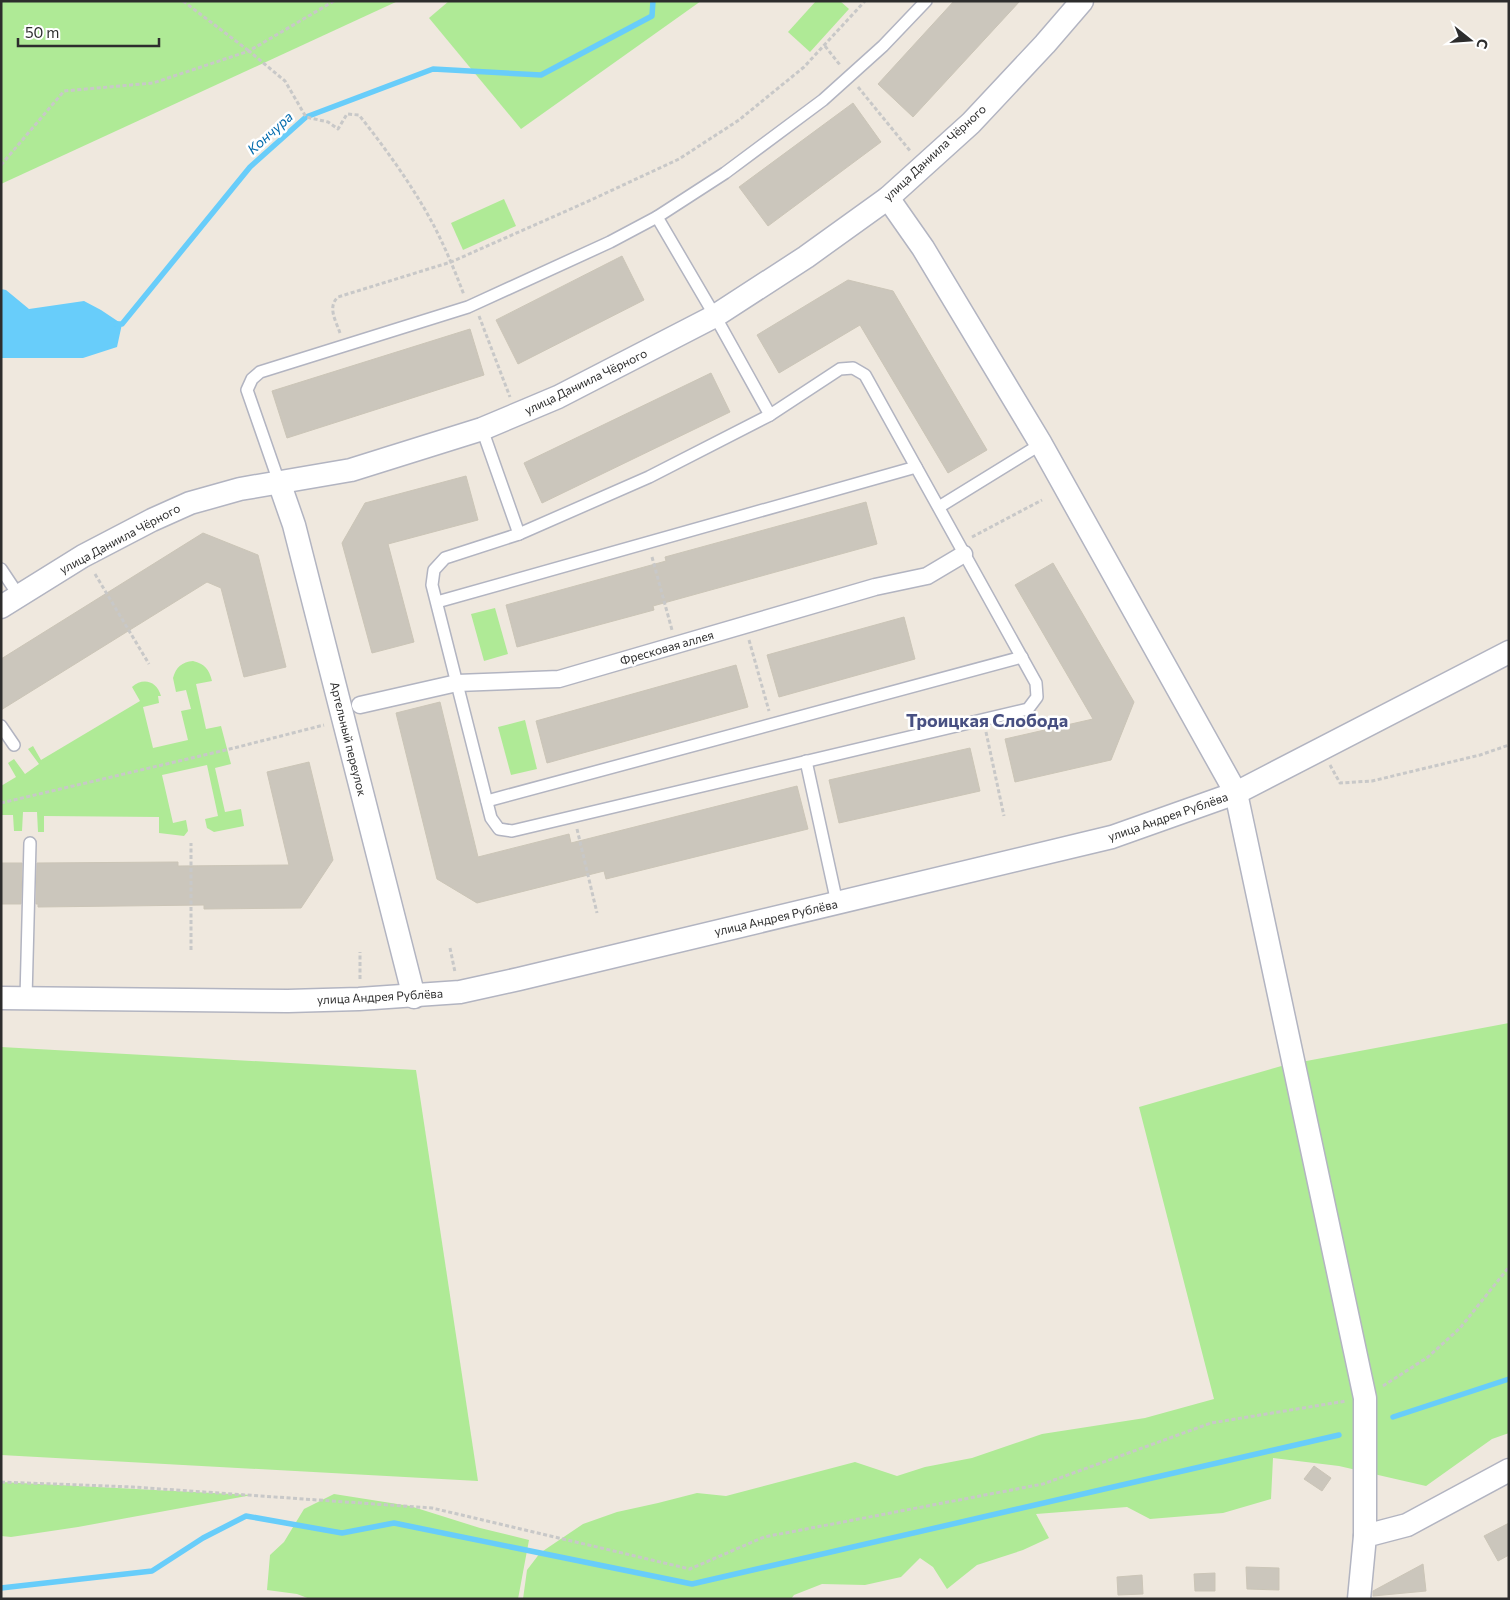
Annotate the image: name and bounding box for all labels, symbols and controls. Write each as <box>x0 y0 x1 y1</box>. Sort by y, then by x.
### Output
scale bar <box>18 15 159 47</box>
north arrow <box>1445 15 1495 65</box>
text: 50 m <box>25 23 59 41</box>
text: С <box>1473 37 1492 51</box>
street label: улица Даниила Чёрного <box>880 101 988 203</box>
water label: Кончура <box>243 108 296 157</box>
street label: улица Даниила Чёрного <box>522 345 649 417</box>
street label: улица Даниила Чёрного <box>57 500 182 576</box>
street label: Фресковая аллея <box>618 627 715 667</box>
street label: Артельный переулок <box>328 680 370 798</box>
district label: Троицкая Слобода <box>906 709 1068 731</box>
street label: улица Андрея Рублёва <box>1106 789 1230 843</box>
street label: улица Андрея Рублёва <box>713 896 839 938</box>
street label: улица Андрея Рублёва <box>317 986 443 1006</box>

